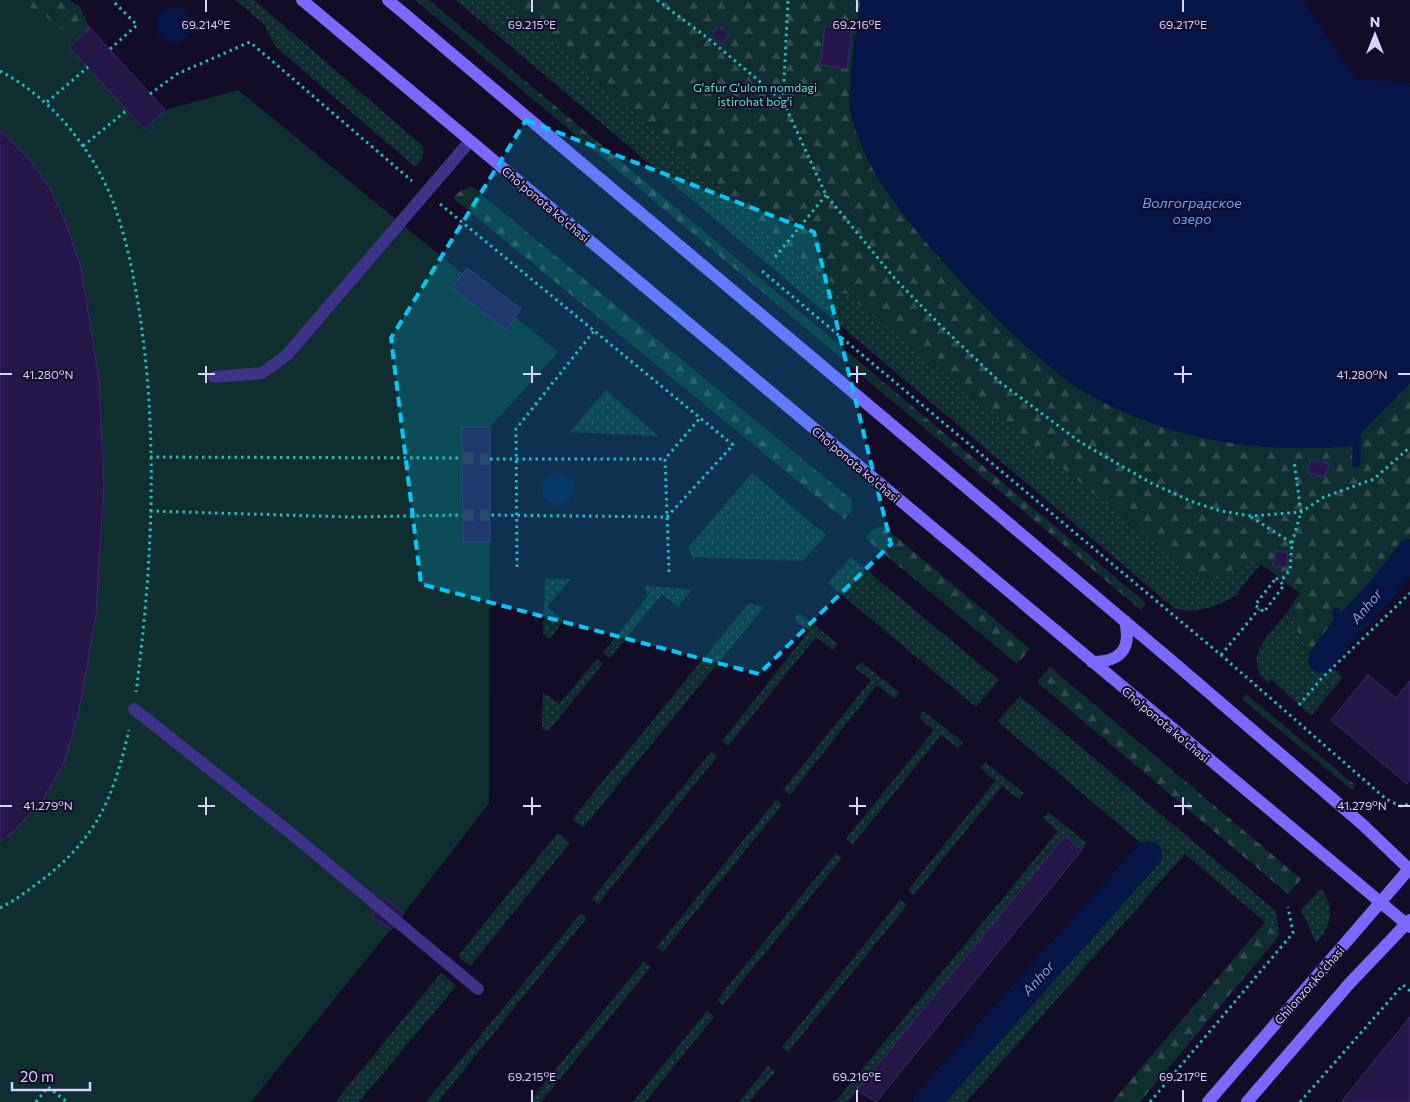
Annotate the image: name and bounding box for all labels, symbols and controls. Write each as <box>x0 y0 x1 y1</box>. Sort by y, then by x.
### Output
north arrow <box>1350 10 1400 60</box>
text: N <box>1370 13 1380 30</box>
text: 69.214°E <box>182 17 230 31</box>
text: 69.215°E <box>508 17 556 31</box>
text: 69.216°E <box>833 17 881 31</box>
text: 69.217°E <box>1159 17 1207 31</box>
park label: G'afur G'ulom nomdagi istirohat bog'i <box>693 80 817 108</box>
street label: Cho'ponota ko'chasi <box>499 163 593 245</box>
water label: Волгоградское озеро <box>1142 194 1242 227</box>
text: 41.280°N <box>22 367 74 381</box>
text: 41.280°N <box>1336 367 1388 381</box>
street label: Cho'ponota ko'chasi <box>809 423 903 505</box>
water label: Anhor <box>1346 585 1386 627</box>
street label: Cho'ponota ko'chasi <box>1119 683 1213 765</box>
text: 41.279°N <box>23 798 73 812</box>
text: 41.279°N <box>1337 798 1387 812</box>
street label: Chilonzor ko'chasi <box>1271 943 1347 1027</box>
water label: Anhor <box>1018 957 1058 999</box>
scale bar <box>12 1060 90 1092</box>
text: 20 m <box>20 1067 54 1085</box>
text: 69.215°E <box>508 1069 556 1083</box>
text: 69.216°E <box>833 1069 881 1083</box>
text: 69.217°E <box>1159 1069 1207 1083</box>

